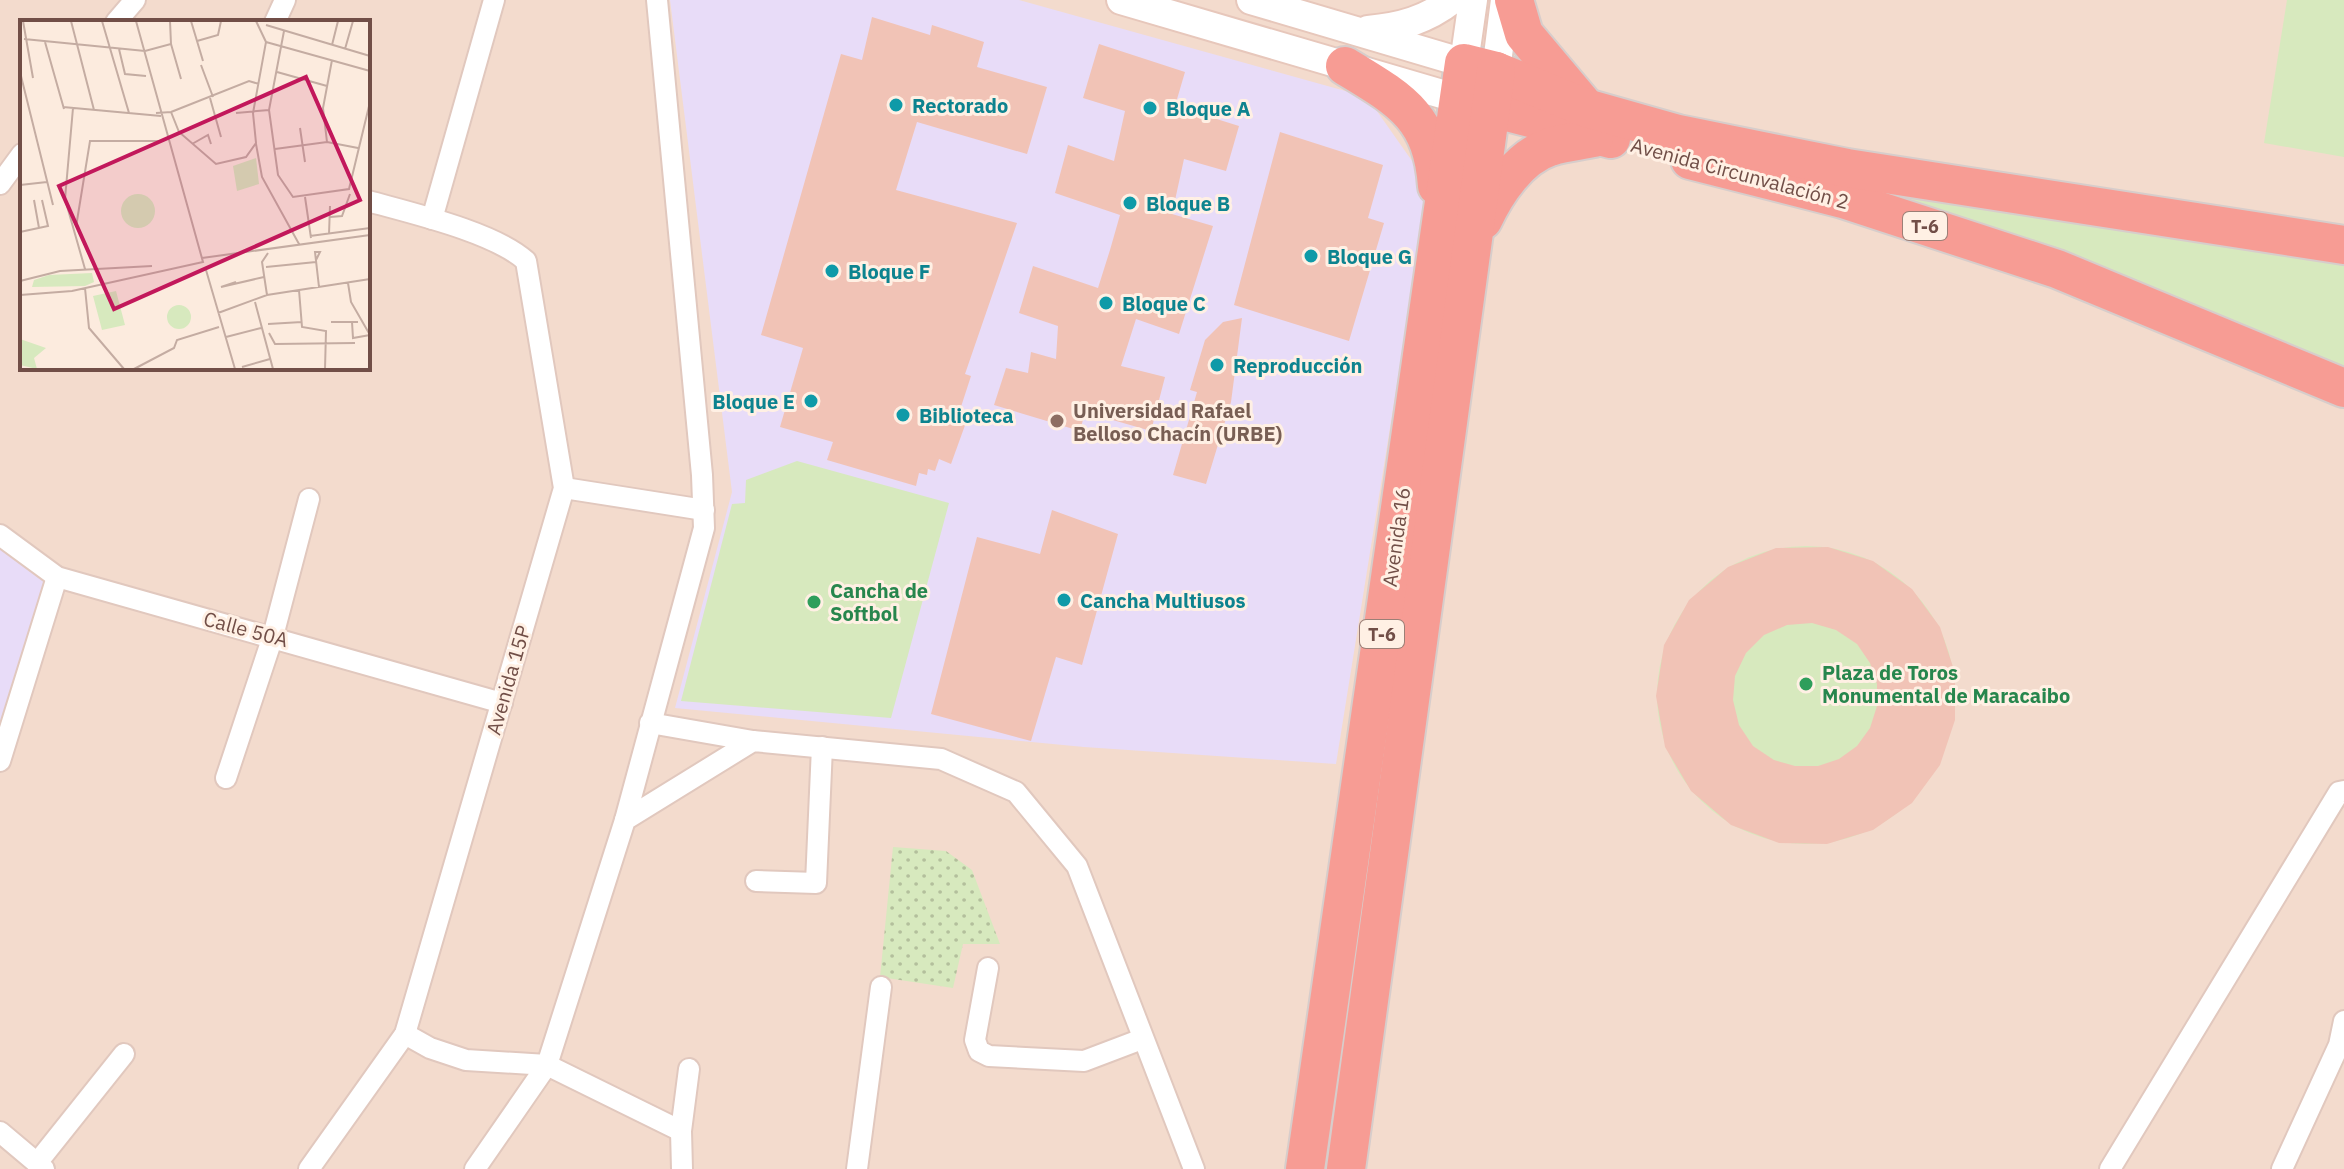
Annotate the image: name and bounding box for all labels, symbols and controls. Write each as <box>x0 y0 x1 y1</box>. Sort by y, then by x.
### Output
inset map <box>20 20 370 370</box>
place label: Rectorado <box>912 92 1008 119</box>
place label: Bloque A <box>1166 95 1251 122</box>
marker: Rectorado <box>887 96 905 114</box>
marker: Bloque A <box>1141 99 1159 117</box>
street label: Avenida Circunvalación 2 <box>1628 131 1852 215</box>
place label: Bloque B <box>1146 190 1230 217</box>
marker: Bloque B <box>1121 194 1139 212</box>
road number: T-6 <box>1903 212 1947 240</box>
place label: Bloque G <box>1327 243 1412 270</box>
marker: Bloque G <box>1302 247 1320 265</box>
place label: Bloque F <box>848 258 930 285</box>
marker: Bloque F <box>823 262 841 280</box>
place label: Bloque C <box>1122 290 1206 317</box>
marker: Bloque C <box>1097 294 1115 312</box>
place label: Reproducción <box>1233 352 1362 379</box>
marker: Reproducción <box>1208 356 1226 374</box>
place label: Bloque E <box>712 388 795 415</box>
marker: Bloque E <box>802 392 820 410</box>
place label: Universidad Rafael Belloso Chacín (URBE) <box>1073 397 1283 447</box>
place label: Biblioteca <box>919 402 1014 429</box>
marker: Biblioteca <box>894 406 912 424</box>
marker: Universidad Rafael Belloso Chacín (URBE) <box>1048 412 1066 430</box>
street label: Avenida 16 <box>1376 485 1416 589</box>
place label: Cancha de Softbol <box>830 577 928 627</box>
place label: Cancha Multiusos <box>1080 587 1246 614</box>
marker: Cancha Multiusos <box>1055 591 1073 609</box>
marker: Cancha de Softbol <box>805 593 823 611</box>
street label: Calle 50A <box>201 605 291 653</box>
road number: T-6 <box>1360 620 1404 648</box>
street label: Avenida 15P <box>480 622 536 738</box>
place label: Plaza de Toros Monumental de Maracaibo <box>1822 659 2070 709</box>
marker: Plaza de Toros Monumental de Maracaibo <box>1797 675 1815 693</box>

